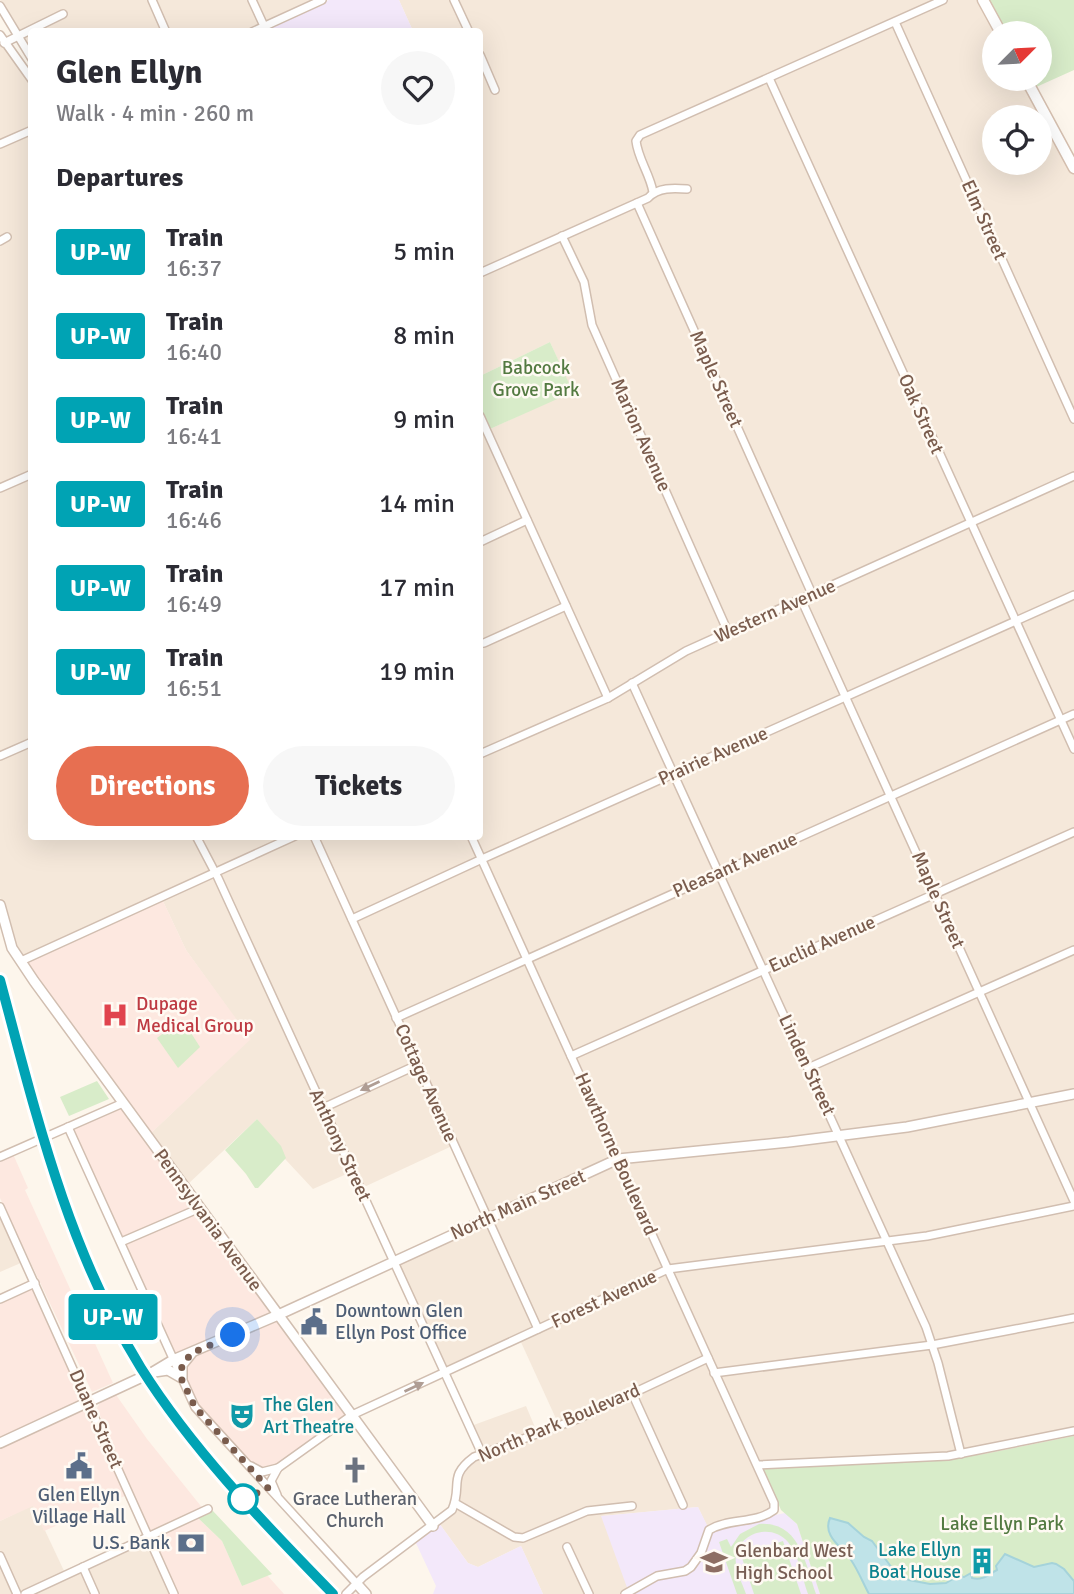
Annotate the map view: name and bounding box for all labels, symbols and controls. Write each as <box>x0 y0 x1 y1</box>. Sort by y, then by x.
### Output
north arrow <box>982 21 1052 91</box>
map controls <box>982 21 1052 175</box>
button: heart <box>381 51 455 125</box>
text: Glen Ellyn <box>56 52 203 93</box>
text: Walk · 4 min · 260 m <box>56 99 254 128</box>
button: locate <box>982 105 1052 175</box>
text: Departures <box>56 162 183 194</box>
street label: Elm Street <box>956 176 1012 264</box>
text: Train <box>166 222 224 254</box>
text: 5 min <box>393 236 455 268</box>
text: UP-W <box>70 237 131 267</box>
text: 16:37 <box>166 254 222 283</box>
text: Train <box>166 306 224 338</box>
text: 8 min <box>393 320 455 352</box>
text: UP-W <box>70 321 131 351</box>
street label: Maple Street <box>684 327 748 432</box>
text: 16:40 <box>166 338 222 367</box>
park label: Babcock Grove Park <box>492 356 580 402</box>
street label: Oak Street <box>893 370 949 458</box>
street label: Marion Avenue <box>605 375 677 495</box>
text: Train <box>166 390 224 422</box>
text: 9 min <box>393 404 455 436</box>
text: UP-W <box>70 405 131 435</box>
text: 16:41 <box>166 422 222 451</box>
text: Train <box>166 474 224 506</box>
text: 14 min <box>379 488 455 520</box>
text: UP-W <box>70 489 131 519</box>
text: 16:46 <box>166 506 222 535</box>
text: Train <box>166 558 224 590</box>
text: 17 min <box>379 572 455 604</box>
text: UP-W <box>70 573 131 603</box>
street label: Western Avenue <box>711 574 839 648</box>
text: 16:49 <box>166 590 222 619</box>
text: Train <box>166 642 224 674</box>
text: 19 min <box>379 656 455 688</box>
text: UP-W <box>70 657 131 687</box>
text: 16:51 <box>166 674 222 703</box>
street label: Prairie Avenue <box>654 721 772 791</box>
button: Directions <box>56 746 249 826</box>
button: Tickets <box>263 746 455 826</box>
street label: Pleasant Avenue <box>669 827 801 903</box>
street label: Maple Street <box>906 848 970 953</box>
street label: Euclid Avenue <box>765 910 879 978</box>
place label: Dupage Medical Group <box>136 992 254 1038</box>
hospital icon: Dupage Medical Group <box>100 1000 130 1030</box>
street label: Linden Street <box>773 1011 841 1120</box>
street label: Cottage Avenue <box>389 1020 463 1146</box>
street label: Hawthorne Boulevard <box>569 1069 663 1239</box>
one-way arrow <box>360 1081 380 1092</box>
street label: Anthony Street <box>303 1085 377 1205</box>
street label: Pennsylvania Avenue <box>148 1144 268 1296</box>
street label: North Main Street <box>447 1164 590 1246</box>
street label: Forest Avenue <box>547 1264 661 1334</box>
line badge: UP-W <box>64 1294 162 1340</box>
place label: Downtown Glen Ellyn Post Office <box>335 1299 467 1345</box>
text: UP-W <box>82 1302 144 1332</box>
public building icon: Downtown Glen Ellyn Post Office <box>299 1307 329 1337</box>
your location <box>215 1317 250 1352</box>
street label: Duane Street <box>63 1366 129 1473</box>
street label: North Park Boulevard <box>474 1378 644 1468</box>
one-way arrow <box>404 1381 424 1393</box>
place label: The Glen Art Theatre <box>263 1393 354 1439</box>
theatre icon: The Glen Art Theatre <box>227 1401 257 1431</box>
public building icon: Glen Ellyn Village Hall <box>64 1451 94 1481</box>
church icon: Grace Lutheran Church <box>340 1455 370 1485</box>
place label: Glen Ellyn Village Hall <box>32 1483 126 1529</box>
unlabelled marker <box>228 1484 258 1514</box>
place label: Grace Lutheran Church <box>293 1487 417 1533</box>
park label: Lake Ellyn Park <box>940 1512 1064 1536</box>
bank icon: U.S. Bank <box>176 1528 206 1558</box>
place label: U.S. Bank <box>92 1531 170 1555</box>
place label: Lake Ellyn Boat House <box>868 1538 961 1584</box>
place label: Glenbard West High School <box>735 1539 853 1585</box>
building icon: Lake Ellyn Boat House <box>967 1546 997 1576</box>
school or university icon: Glenbard West High School <box>699 1547 729 1577</box>

